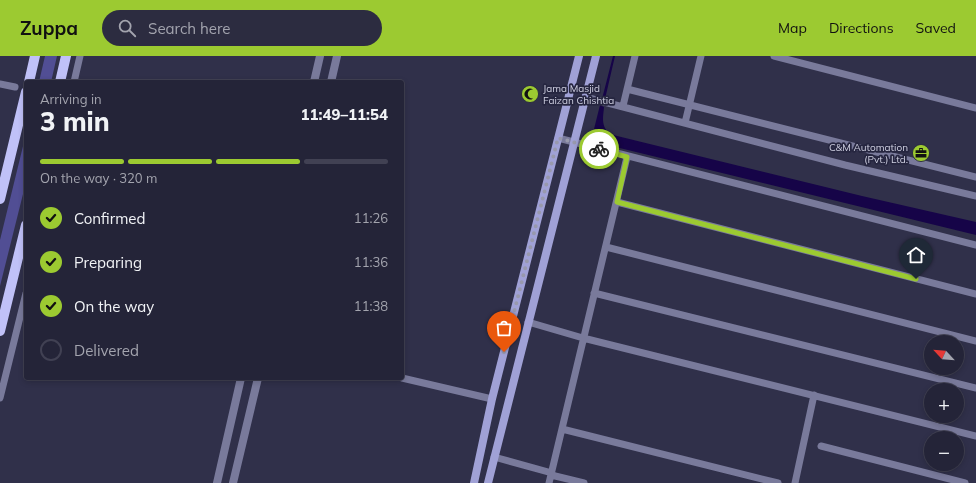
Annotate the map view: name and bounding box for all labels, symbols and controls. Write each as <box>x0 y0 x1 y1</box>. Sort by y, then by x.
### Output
search box <box>102 10 382 46</box>
text: Zuppa <box>20 16 78 40</box>
icon: search <box>116 17 138 39</box>
text: Search here <box>148 19 230 38</box>
text: Map <box>778 19 807 37</box>
text: Directions <box>829 19 894 37</box>
text: Saved <box>916 19 956 37</box>
place label: Jama Masjid Faizan Chishtia <box>543 82 614 107</box>
mosque icon: Jama Masjid Faizan Chishtia <box>520 84 540 104</box>
text: Arriving in <box>40 91 102 107</box>
text: 3 min <box>40 105 110 138</box>
text: 11:49–11:54 <box>301 105 388 124</box>
courier <box>579 129 619 169</box>
icon: bike <box>588 138 610 160</box>
place label: C&M Automation (Pvt.) Ltd. <box>829 141 908 166</box>
office icon: C&M Automation (Pvt.) Ltd. <box>911 143 931 163</box>
text: On the way · 320 m <box>40 170 157 186</box>
icon: check <box>40 207 62 229</box>
text: Confirmed <box>74 209 145 228</box>
text: 11:26 <box>354 210 388 226</box>
pin <box>899 238 933 279</box>
icon: home <box>905 244 927 266</box>
icon: check <box>40 251 62 273</box>
text: Preparing <box>74 253 142 272</box>
text: 11:36 <box>354 254 388 270</box>
icon: check <box>40 295 62 317</box>
text: On the way <box>74 297 154 316</box>
text: 11:38 <box>354 298 388 314</box>
pin <box>487 311 521 352</box>
icon: bag <box>493 317 515 339</box>
north arrow <box>924 335 964 375</box>
map controls <box>924 335 964 471</box>
text: Delivered <box>74 341 139 360</box>
button: + <box>924 383 964 423</box>
button: − <box>924 431 964 471</box>

